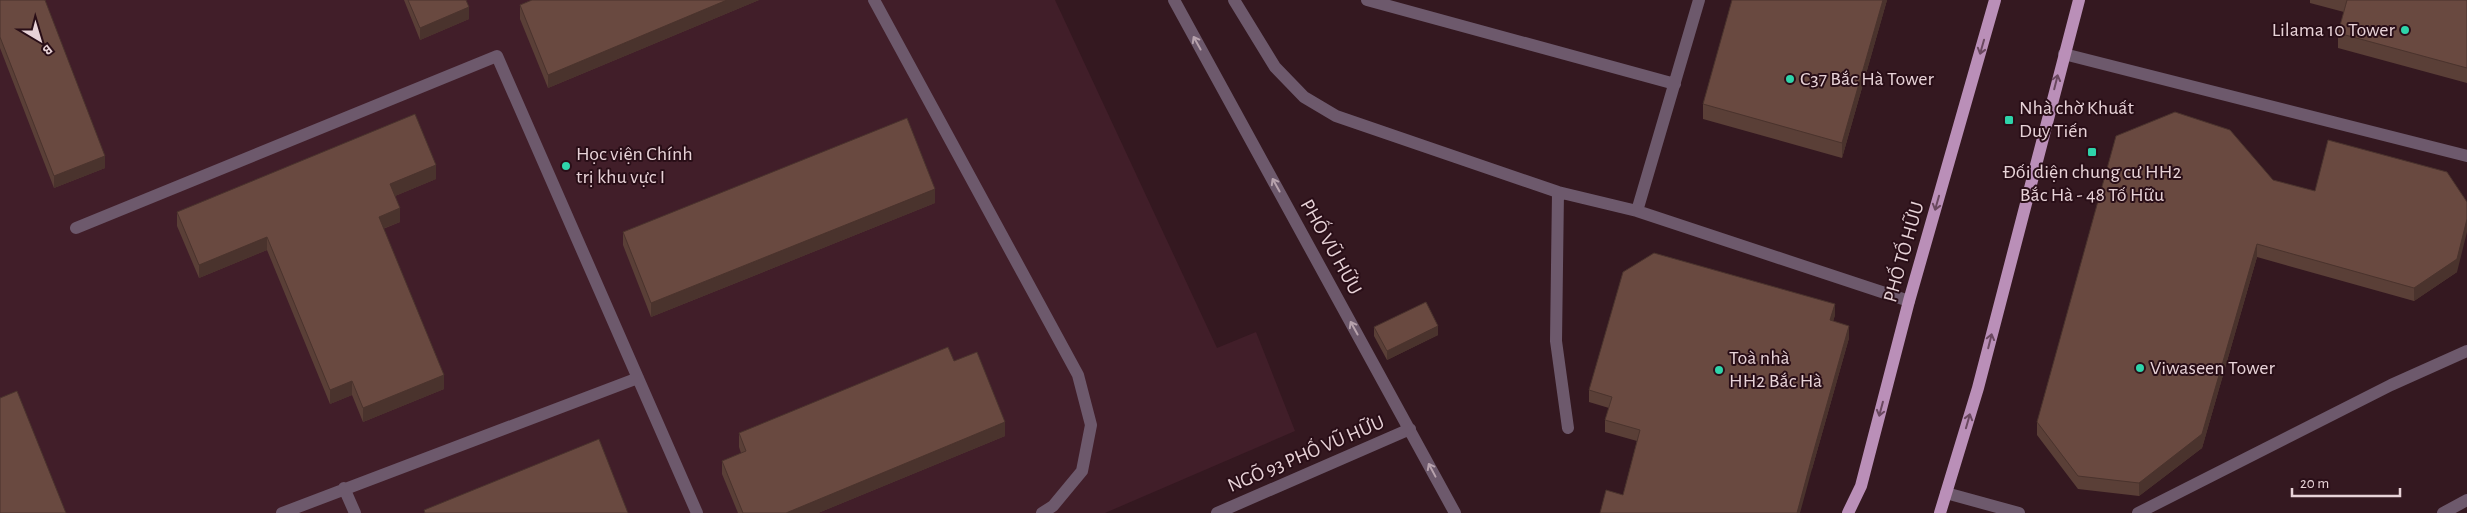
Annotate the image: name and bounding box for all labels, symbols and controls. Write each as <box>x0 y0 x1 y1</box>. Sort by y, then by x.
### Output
north arrow <box>15 15 65 65</box>
place label: Lilama 10 Tower <box>2272 20 2396 40</box>
marker: Lilama 10 Tower <box>2399 24 2411 36</box>
one-way arrow <box>1192 36 1202 51</box>
one-way arrow <box>1976 38 1986 54</box>
text: B <box>40 41 55 57</box>
place label: C37 Bắc Hà Tower <box>1800 69 1934 89</box>
marker: C37 Bắc Hà Tower <box>1784 73 1796 85</box>
one-way arrow <box>2052 75 2062 91</box>
place label: Nhà chờ Khuất Duy Tiến <box>2019 98 2135 141</box>
marker: Nhà chờ Khuất Duy Tiến <box>2003 114 2015 126</box>
place label: Học viện Chính trị khu vực I <box>576 144 693 187</box>
marker: Đối diện chung cư HH2 Bắc Hà - 48 Tố Hữu <box>2086 146 2098 158</box>
marker: Học viện Chính trị khu vực I <box>560 160 572 172</box>
place label: Đối diện chung cư HH2 Bắc Hà - 48 Tố Hữu <box>2003 162 2182 205</box>
one-way arrow <box>1271 178 1281 193</box>
street label: PHỐ VŨ HỮU <box>1297 194 1368 298</box>
one-way arrow <box>1932 195 1941 211</box>
street label: PHỐ TỐ HỮU <box>1877 199 1928 305</box>
one-way arrow <box>1349 321 1359 335</box>
one-way arrow <box>1986 334 1995 350</box>
place label: Toà nhà HH2 Bắc Hà <box>1729 348 1822 391</box>
place label: Viwaseen Tower <box>2150 358 2275 378</box>
marker: Viwaseen Tower <box>2134 362 2146 374</box>
marker: Toà nhà HH2 Bắc Hà <box>1713 364 1725 376</box>
one-way arrow <box>1875 401 1885 417</box>
street label: NGÕ 93 PHỐ VŨ HỮU <box>1224 409 1387 496</box>
one-way arrow <box>1964 414 1973 430</box>
one-way arrow <box>1427 463 1436 478</box>
scale bar <box>2292 466 2400 498</box>
text: 20 m <box>2300 476 2329 491</box>

